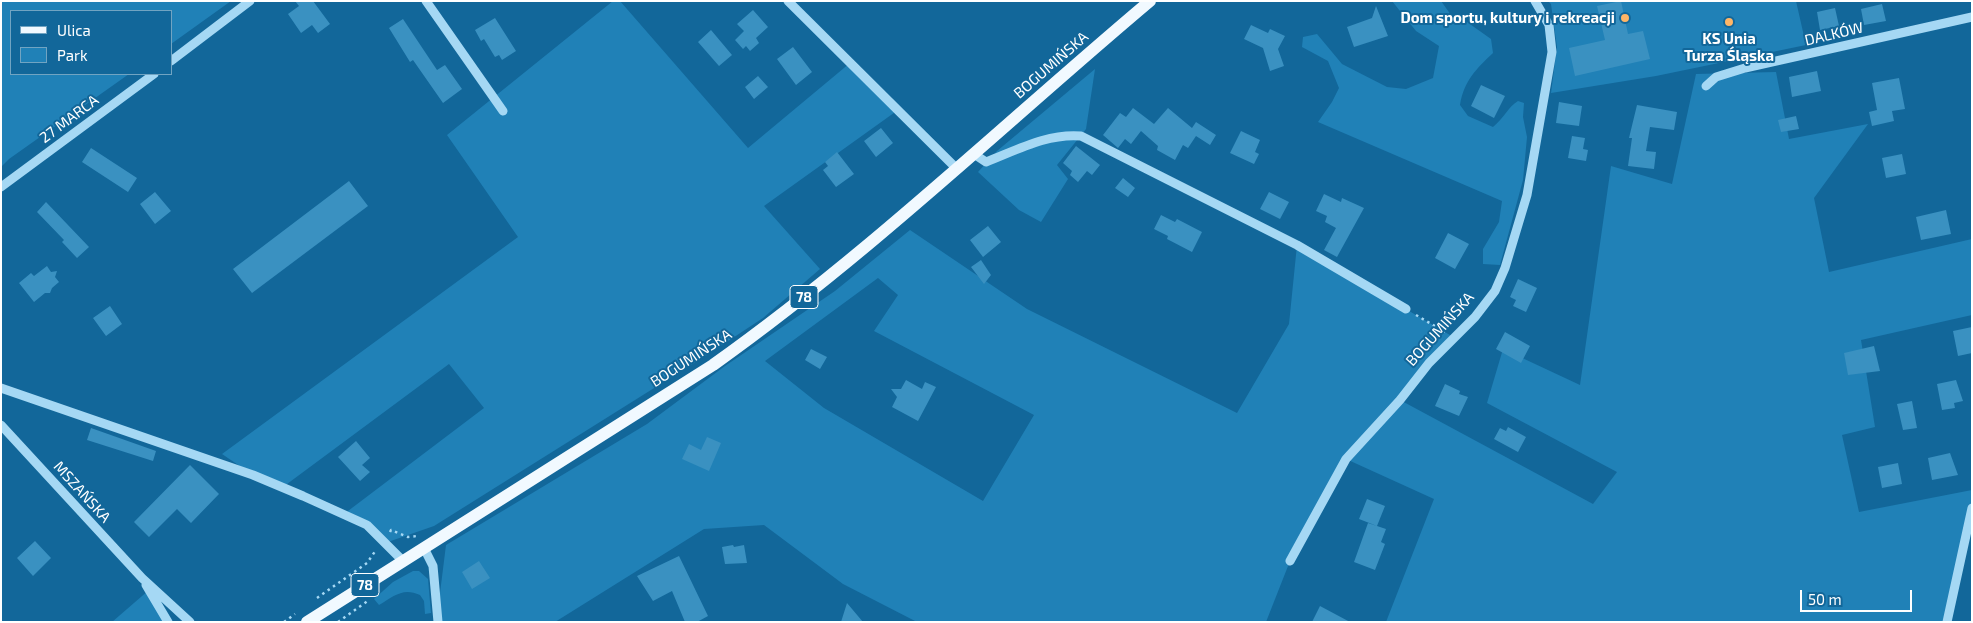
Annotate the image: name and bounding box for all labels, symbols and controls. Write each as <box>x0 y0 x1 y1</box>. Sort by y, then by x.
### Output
place label: Dom sportu, kultury i rekreacji <box>1400 9 1615 27</box>
legend <box>10 10 172 75</box>
marker: Dom sportu, kultury i rekreacji <box>1619 12 1631 24</box>
marker: KS Unia Turza Śląska <box>1723 16 1735 28</box>
street label: DALKÓW <box>1803 19 1865 49</box>
text: Ulica <box>57 21 91 39</box>
street label: BOGUMIŃSKA <box>1010 28 1092 102</box>
place label: KS Unia Turza Śląska <box>1684 30 1774 65</box>
text: Park <box>57 46 88 64</box>
street label: 27 MARCA <box>36 91 102 147</box>
road number: 78 <box>790 286 818 308</box>
street label: BOGUMIŃSKA <box>1402 288 1478 370</box>
street label: BOGUMIŃSKA <box>647 325 735 391</box>
street label: MSZAŃSKA <box>50 458 114 526</box>
road number: 78 <box>351 574 379 596</box>
scale bar <box>1803 580 1916 612</box>
text: 50 m <box>1808 590 1842 608</box>

